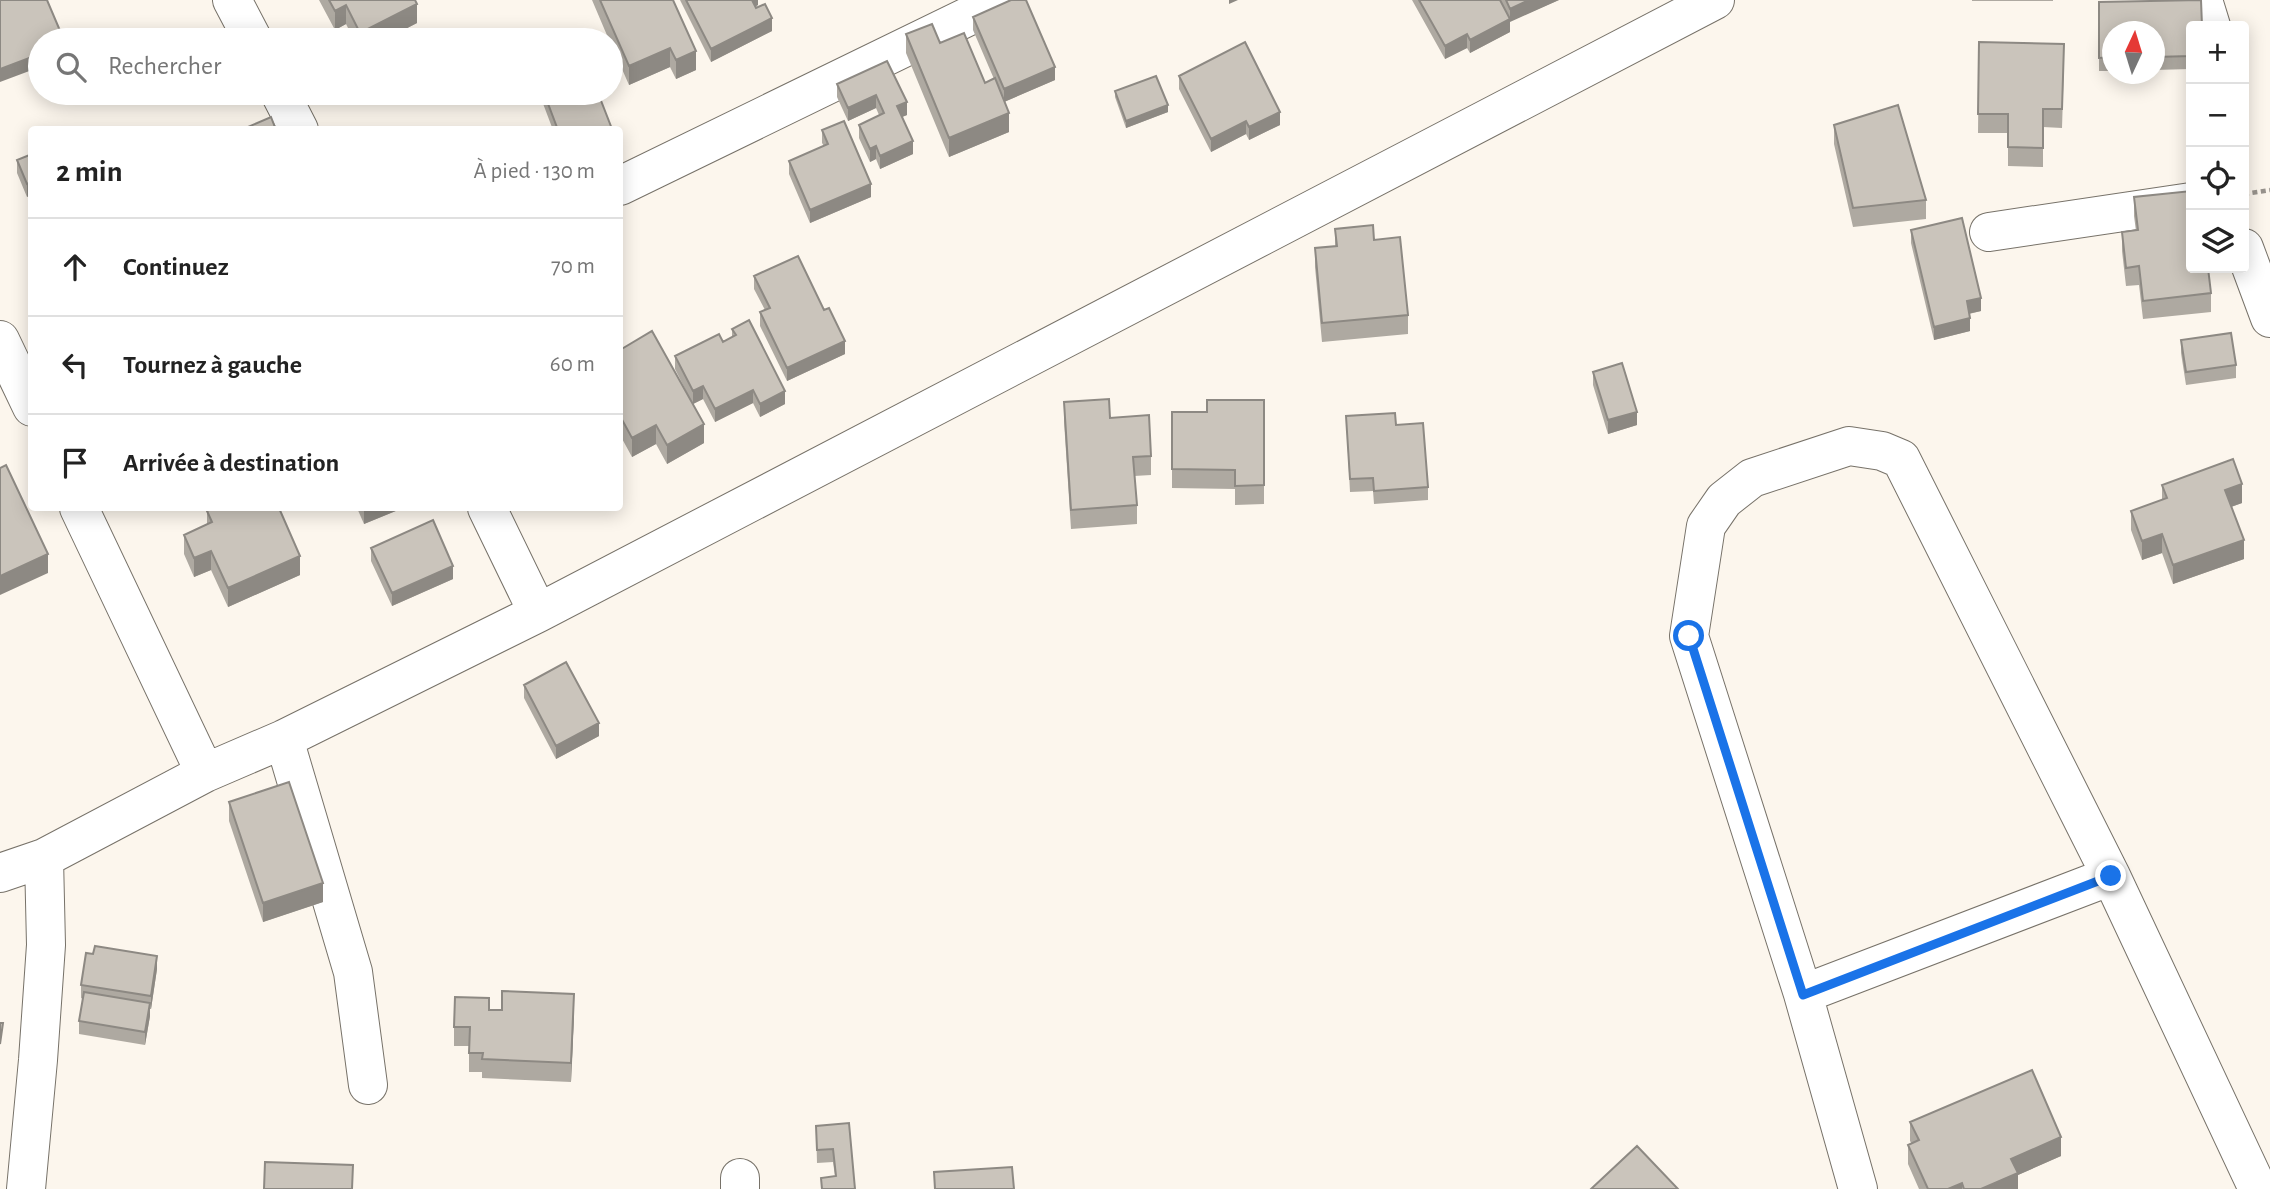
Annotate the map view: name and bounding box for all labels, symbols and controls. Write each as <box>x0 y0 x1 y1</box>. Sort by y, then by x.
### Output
north arrow <box>2102 21 2165 84</box>
map controls <box>2186 21 2249 273</box>
button: + <box>2186 21 2249 84</box>
search box <box>28 28 623 105</box>
icon: search <box>52 48 90 86</box>
text: Rechercher <box>108 53 221 79</box>
button: − <box>2186 84 2249 147</box>
button: locate <box>2186 147 2249 210</box>
text: 2 min <box>56 157 123 187</box>
text: À pied · 130 m <box>474 160 595 183</box>
button: layers <box>2186 210 2249 273</box>
icon: ahead <box>56 248 94 286</box>
text: Continuez <box>123 254 229 280</box>
text: 70 m <box>551 255 595 278</box>
icon: left <box>56 346 94 384</box>
text: Tournez à gauche <box>123 352 302 378</box>
text: 60 m <box>550 353 595 376</box>
icon: arrive <box>56 444 94 482</box>
text: Arrivée à destination <box>123 450 339 476</box>
route start <box>1673 620 1704 651</box>
route end <box>2095 860 2126 891</box>

